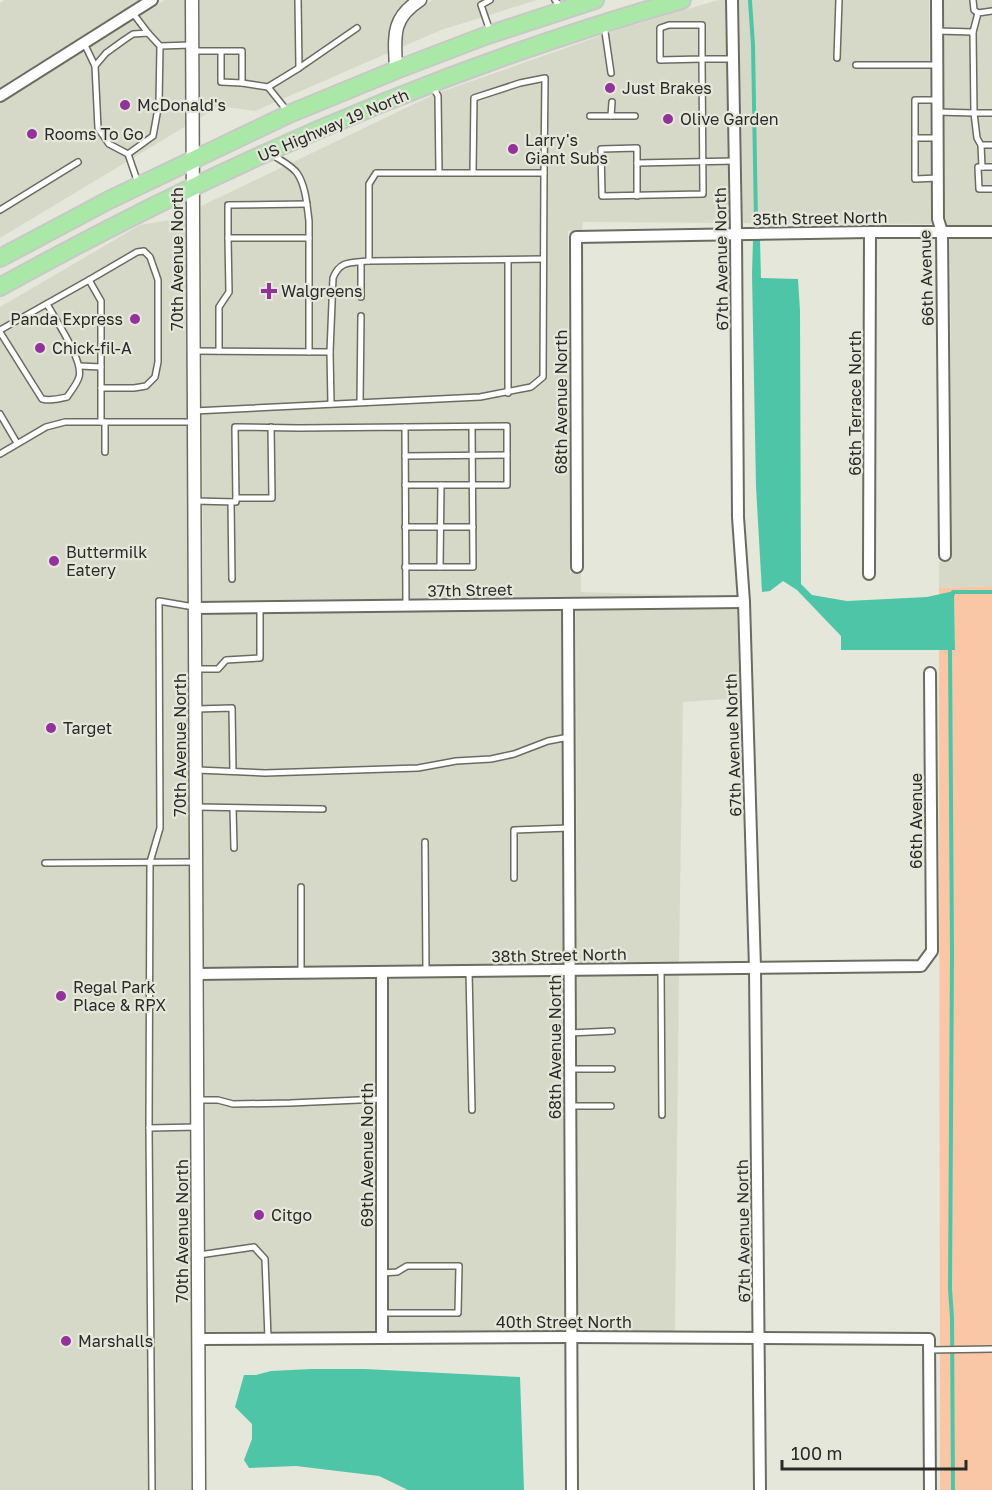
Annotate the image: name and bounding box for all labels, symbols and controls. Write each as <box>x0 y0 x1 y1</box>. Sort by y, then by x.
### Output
place label: Just Brakes <box>622 78 712 98</box>
marker: Just Brakes <box>603 81 617 95</box>
street label: US Highway 19 North <box>254 84 412 166</box>
place label: McDonald's <box>137 95 226 115</box>
marker: McDonald's <box>118 98 132 112</box>
place label: Olive Garden <box>680 109 779 129</box>
marker: Olive Garden <box>661 112 675 126</box>
place label: Rooms To Go <box>44 124 144 144</box>
marker: Rooms To Go <box>25 127 39 141</box>
place label: Larry's Giant Subs <box>525 130 608 168</box>
marker: Larry's Giant Subs <box>506 142 520 156</box>
street label: 70th Avenue North <box>167 187 187 331</box>
street label: 67th Avenue North <box>710 187 732 331</box>
street label: 35th Street North <box>752 207 888 229</box>
street label: 66th Avenue <box>914 230 938 326</box>
place label: Walgreens <box>281 281 363 301</box>
marker: Walgreens <box>262 284 276 298</box>
place label: Panda Express <box>10 309 123 329</box>
marker: Panda Express <box>128 312 142 326</box>
street label: 68th Avenue North <box>551 330 571 474</box>
street label: 66th Terrace North <box>845 330 865 476</box>
place label: Chick-fil-A <box>52 338 132 358</box>
marker: Chick-fil-A <box>33 341 47 355</box>
place label: Buttermilk Eatery <box>66 542 147 580</box>
marker: Buttermilk Eatery <box>47 554 61 568</box>
street label: 37th Street <box>427 579 513 601</box>
street label: 70th Avenue North <box>170 673 190 817</box>
street label: 67th Avenue North <box>721 673 745 817</box>
place label: Target <box>63 718 112 738</box>
marker: Target <box>44 721 58 735</box>
street label: 66th Avenue <box>906 773 926 869</box>
street label: 38th Street North <box>491 944 627 966</box>
street label: 68th Avenue North <box>545 975 565 1119</box>
place label: Regal Park Place & RPX <box>73 977 166 1015</box>
marker: Regal Park Place & RPX <box>54 989 68 1003</box>
street label: 69th Avenue North <box>357 1083 377 1227</box>
street label: 70th Avenue North <box>172 1159 192 1303</box>
street label: 67th Avenue North <box>732 1159 754 1303</box>
place label: Citgo <box>271 1205 312 1225</box>
marker: Citgo <box>252 1208 266 1222</box>
street label: 40th Street North <box>496 1312 632 1332</box>
place label: Marshalls <box>78 1331 153 1351</box>
marker: Marshalls <box>59 1334 73 1348</box>
scale bar <box>782 1433 966 1471</box>
text: 100 m <box>791 1442 842 1464</box>

